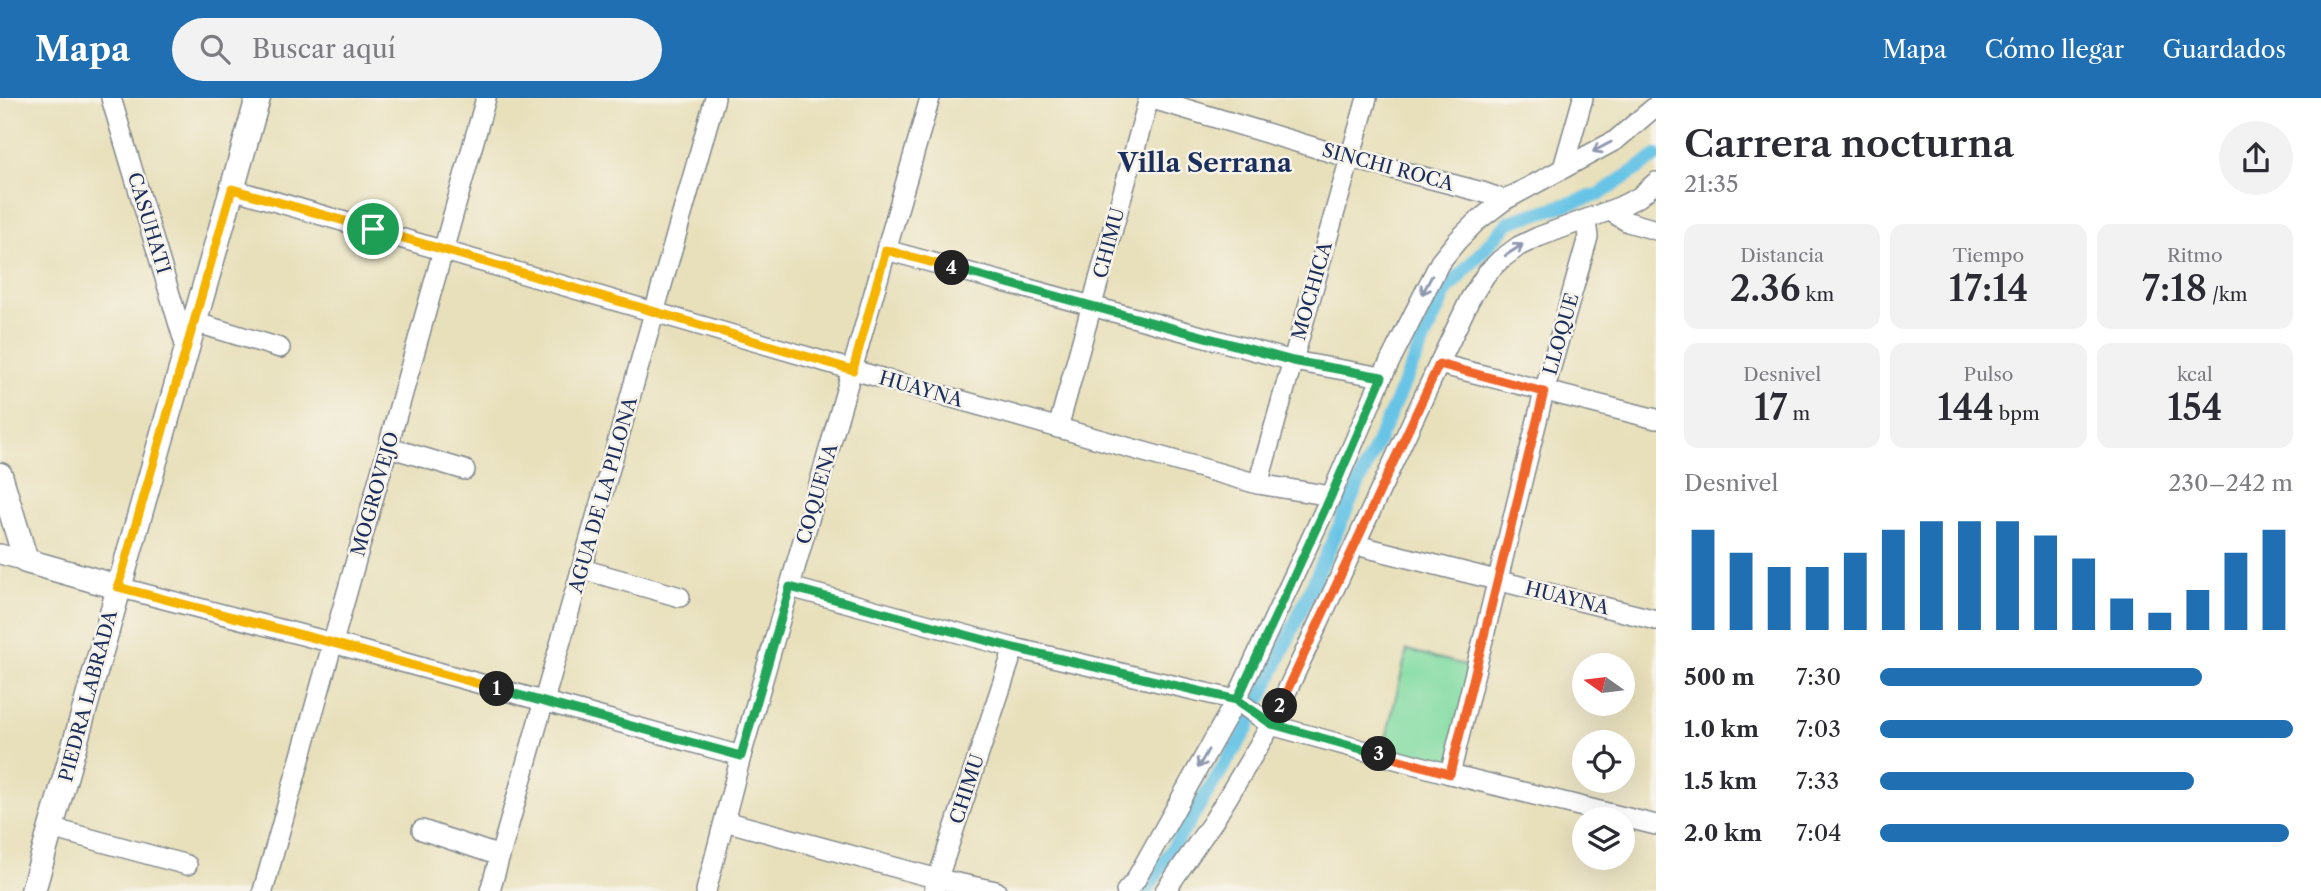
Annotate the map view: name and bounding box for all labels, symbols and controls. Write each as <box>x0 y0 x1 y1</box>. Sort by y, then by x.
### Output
search box <box>172 18 662 81</box>
text: Mapa <box>35 29 130 70</box>
icon: search <box>196 30 234 68</box>
text: Buscar aquí <box>252 33 396 65</box>
text: Mapa <box>1882 35 1947 64</box>
text: Cómo llegar <box>1985 35 2124 64</box>
text: Guardados <box>2162 35 2286 64</box>
text: Carrera nocturna <box>1684 120 2014 167</box>
button: share <box>2219 121 2293 195</box>
street label: SINCHI ROCA <box>1320 138 1457 196</box>
one-way arrow <box>1592 141 1613 155</box>
district label: Villa Serrana <box>1117 147 1293 179</box>
street label: CASUHATI <box>123 169 175 277</box>
text: 21:35 <box>1684 170 1739 198</box>
pin <box>343 199 403 259</box>
street label: CHIMU <box>1089 205 1130 281</box>
icon: arrive <box>354 210 392 248</box>
street label: MOCHICA <box>1287 238 1337 343</box>
one-way arrow <box>1504 243 1524 257</box>
text: Distancia <box>1740 244 1824 267</box>
text: Tiempo <box>1953 244 2024 267</box>
text: Ritmo <box>2167 244 2223 267</box>
pin: 4 <box>934 250 970 286</box>
text: 4 <box>946 256 957 279</box>
text: 2.36 <box>1730 267 1800 310</box>
text: 17:14 <box>1949 267 2028 310</box>
text: 7:18 <box>2142 267 2207 310</box>
one-way arrow <box>1420 275 1434 295</box>
text: km <box>1800 283 1834 306</box>
text: /km <box>2207 283 2248 306</box>
street label: LLOQUE <box>1538 290 1584 378</box>
text: Desnivel <box>1743 363 1821 386</box>
text: Pulso <box>1964 363 2013 386</box>
text: kcal <box>2177 363 2213 386</box>
street label: HUAYNA <box>876 366 966 412</box>
text: 17 <box>1754 386 1787 429</box>
text: 144 <box>1937 386 1994 429</box>
text: 154 <box>2167 386 2222 429</box>
street label: AGUA DE LA PILONA <box>564 393 642 597</box>
text: m <box>1787 402 1810 425</box>
text: bpm <box>1994 402 2040 425</box>
street label: MOGROVEJO <box>346 429 404 559</box>
street label: COQUENA <box>792 440 843 547</box>
text: Desnivel <box>1684 469 1778 497</box>
text: 230–242 m <box>2168 469 2293 497</box>
street label: HUAYNA <box>1522 576 1612 620</box>
street label: PIEDRA LABRADA <box>54 607 122 784</box>
north arrow <box>1572 653 1634 716</box>
map controls <box>1572 653 1635 870</box>
text: 500 m <box>1684 663 1755 691</box>
text: 7:30 <box>1796 663 1841 691</box>
pin: 1 <box>480 672 514 706</box>
text: 1 <box>492 677 501 700</box>
pin: 2 <box>1262 688 1298 724</box>
text: 2 <box>1274 694 1285 717</box>
text: 1.0 km <box>1684 715 1759 743</box>
text: 7:03 <box>1796 715 1841 743</box>
button: locate <box>1572 730 1635 793</box>
pin: 3 <box>1362 736 1396 772</box>
text: 3 <box>1373 742 1384 765</box>
one-way arrow <box>1196 749 1210 769</box>
street label: CHIMU <box>945 751 989 827</box>
text: 1.5 km <box>1684 767 1757 795</box>
text: 7:33 <box>1796 767 1839 795</box>
button: layers <box>1572 807 1635 870</box>
text: 2.0 km <box>1684 819 1762 847</box>
text: 7:04 <box>1796 819 1842 847</box>

